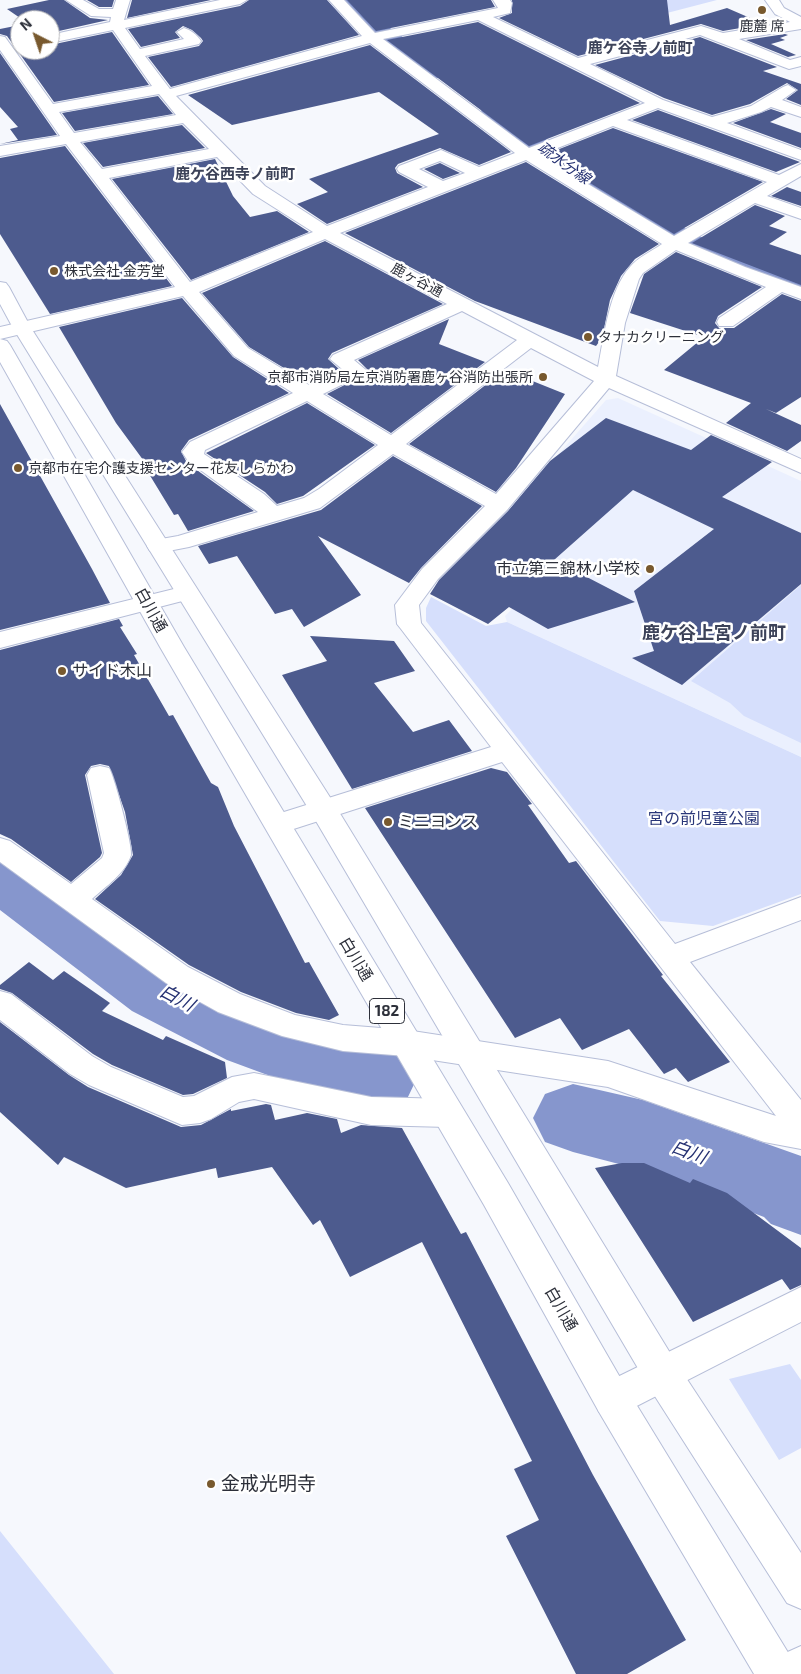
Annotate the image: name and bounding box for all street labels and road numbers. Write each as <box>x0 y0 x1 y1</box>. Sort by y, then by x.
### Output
street label: 鹿ヶ谷通 <box>388 259 446 301</box>
street label: 白川通 <box>131 584 171 636</box>
street label: 白川通 <box>335 933 377 985</box>
road number: 182 <box>370 998 404 1024</box>
street label: 白川通 <box>541 1283 581 1335</box>

